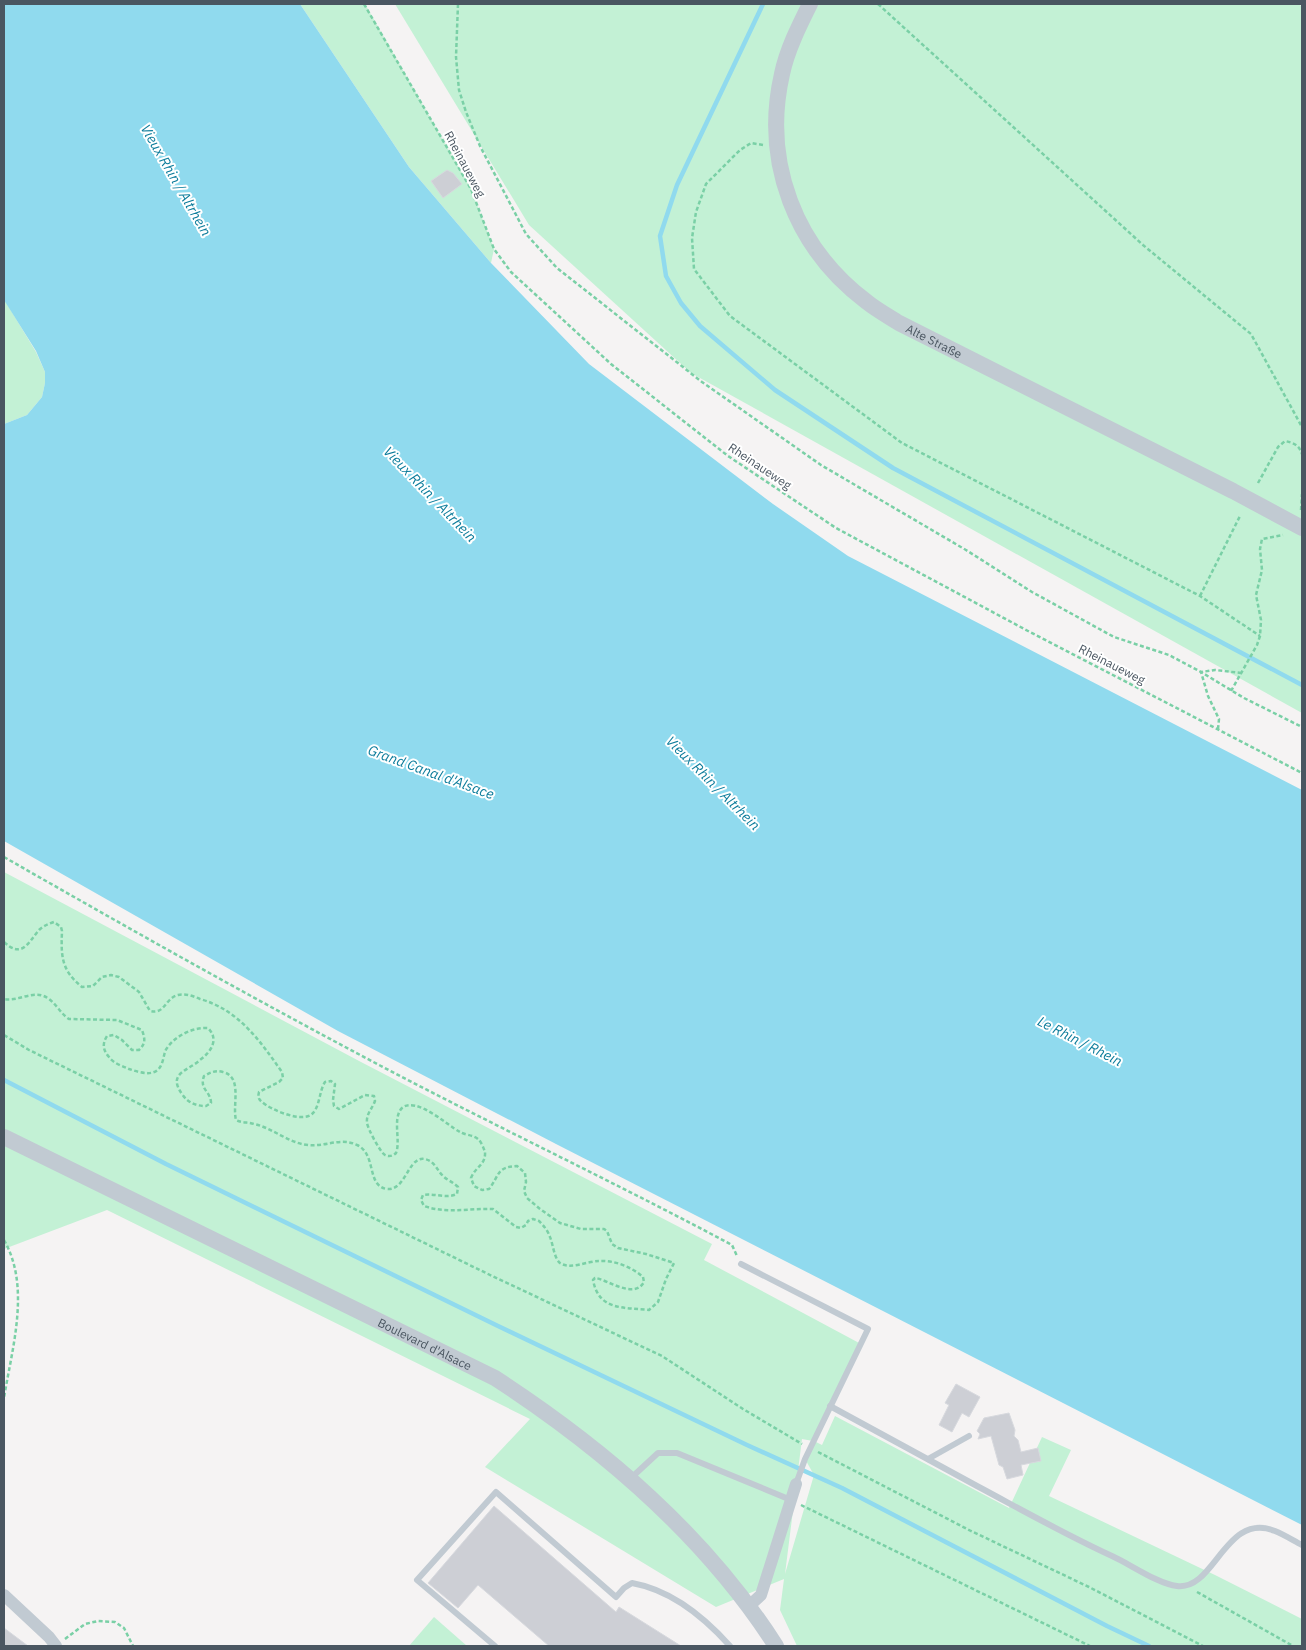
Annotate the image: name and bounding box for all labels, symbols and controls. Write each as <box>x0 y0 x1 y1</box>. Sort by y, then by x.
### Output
water label: Vieux Rhin / Altrhein <box>137 121 215 239</box>
street label: Rheinaueweg <box>441 128 489 200</box>
street label: Alte Straße <box>904 320 965 361</box>
street label: Rheinaueweg <box>726 439 795 493</box>
water label: Vieux Rhin / Altrhein <box>380 442 480 546</box>
street label: Rheinaueweg <box>1076 641 1148 687</box>
water label: Vieux Rhin / Altrhein <box>662 732 764 834</box>
water label: Grand Canal d'Alsace <box>366 741 496 803</box>
water label: Le Rhin / Rhein <box>1035 1012 1125 1070</box>
street label: Boulevard d'Alsace <box>376 1314 475 1373</box>

